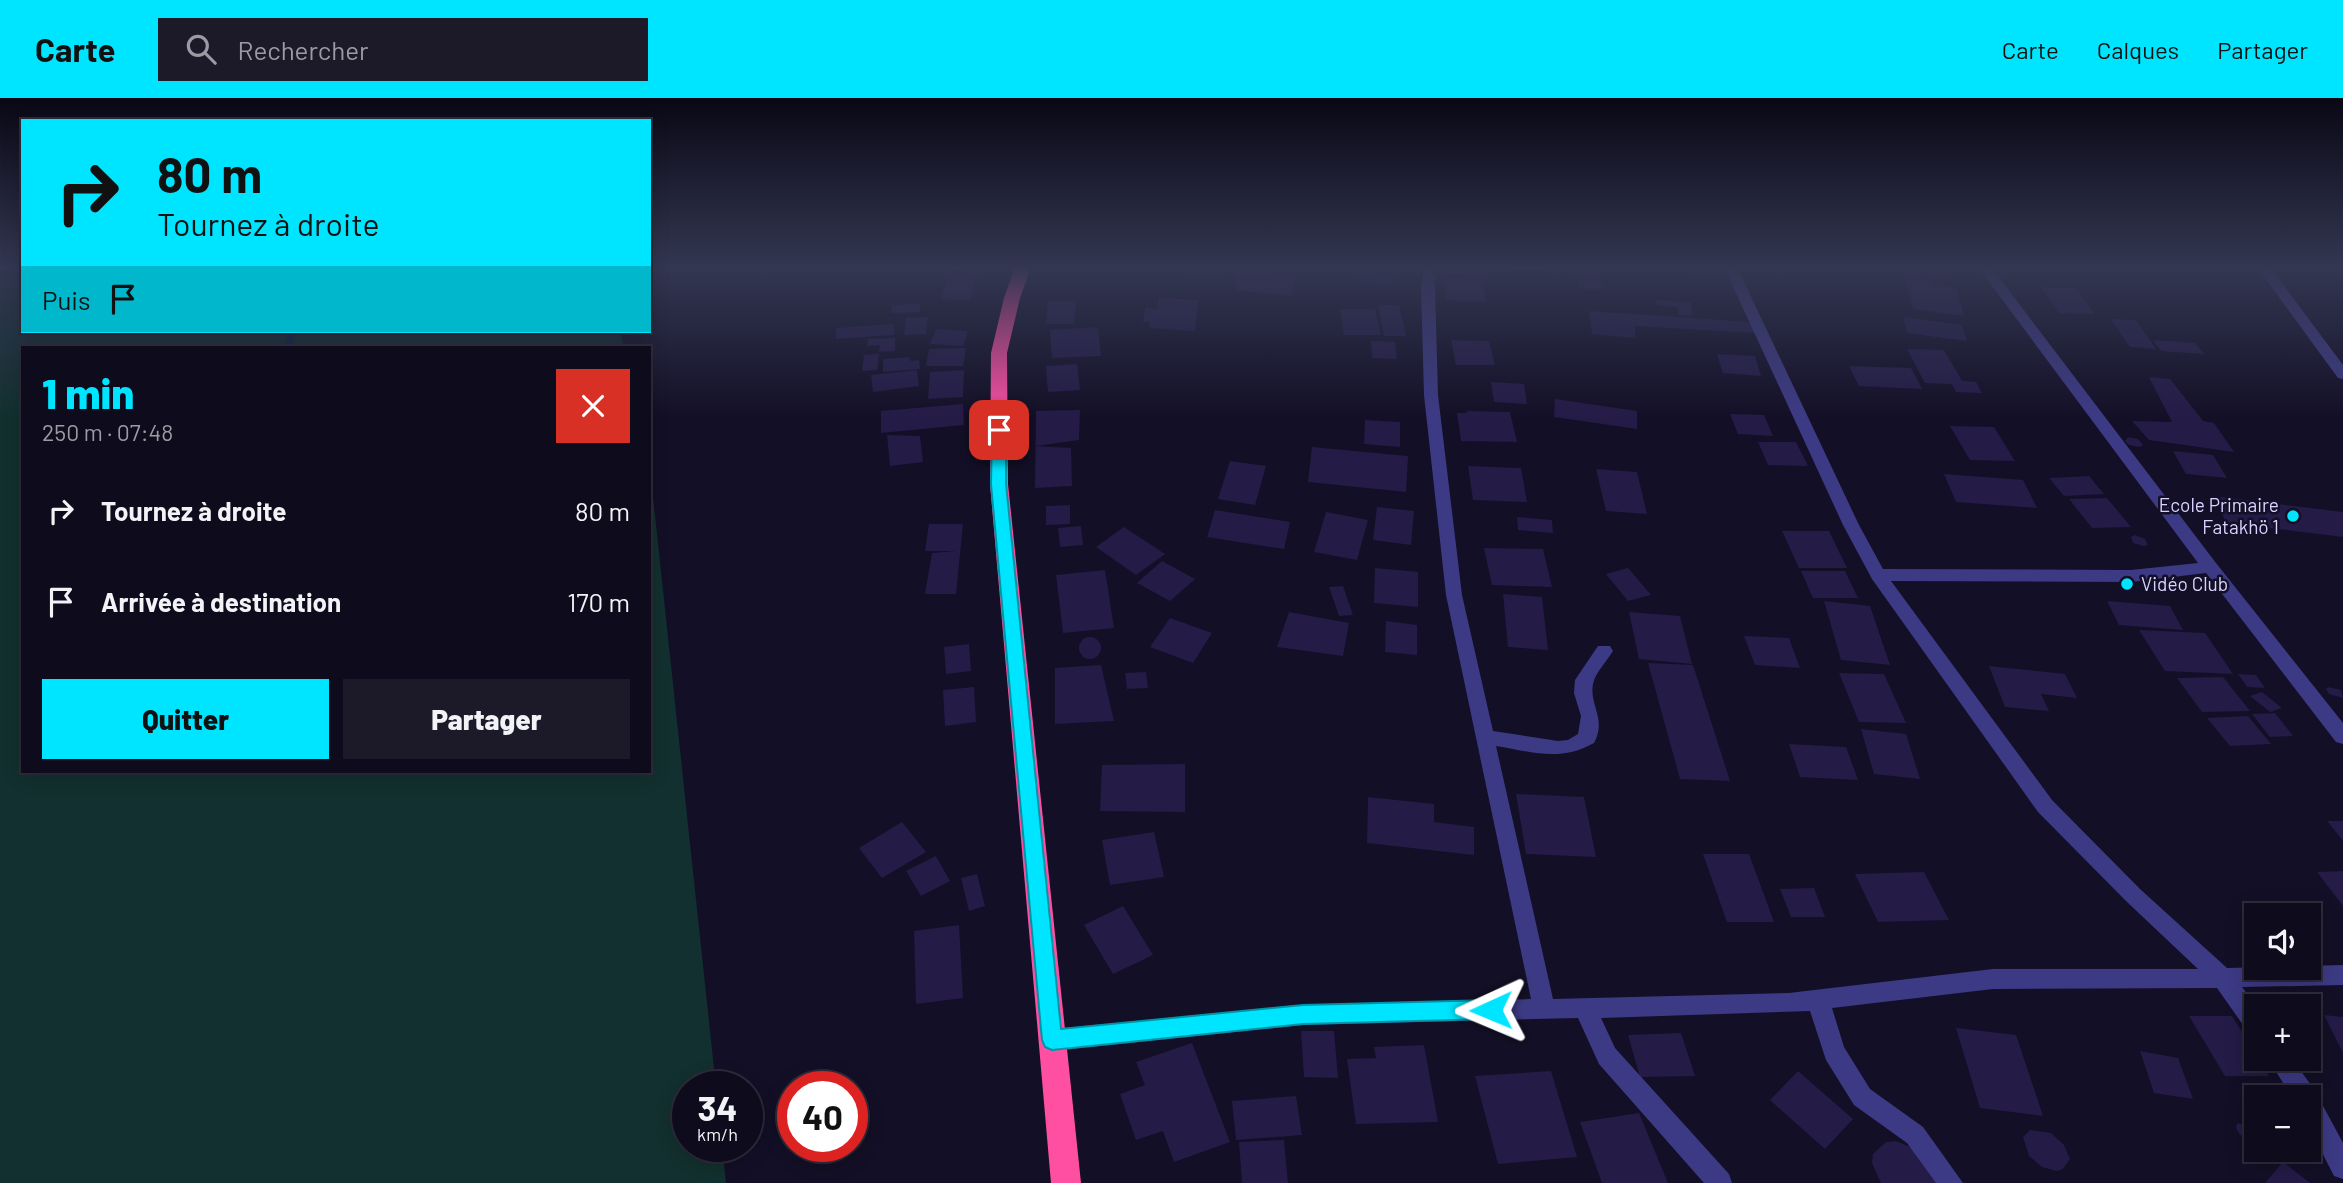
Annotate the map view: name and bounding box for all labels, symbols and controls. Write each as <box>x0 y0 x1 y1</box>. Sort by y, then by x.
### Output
search box <box>158 18 648 81</box>
text: Carte <box>35 29 116 69</box>
icon: search <box>182 30 220 68</box>
text: Rechercher <box>238 34 368 65</box>
text: Carte <box>2002 35 2059 64</box>
text: Calques <box>2097 35 2179 64</box>
text: Partager <box>2217 35 2308 64</box>
text: 80 m <box>157 144 262 203</box>
icon: right <box>42 147 133 238</box>
text: Tournez à droite <box>157 204 379 242</box>
icon: arrive <box>104 280 142 318</box>
text: Puis <box>42 284 90 315</box>
text: 1 min <box>42 367 134 417</box>
button: close <box>556 369 630 443</box>
pin <box>969 400 1029 460</box>
icon: arrive <box>980 411 1018 449</box>
text: 250 m · 07:48 <box>42 418 173 446</box>
icon: right <box>42 492 80 530</box>
place label: Ecole Primaire Fatakhö 1 <box>2159 493 2279 538</box>
text: Tournez à droite <box>101 495 286 526</box>
text: 80 m <box>575 495 630 526</box>
marker: Ecole Primaire Fatakhö 1 <box>2285 508 2301 524</box>
place label: Vidéo Club <box>2141 572 2228 595</box>
marker: Vidéo Club <box>2119 576 2135 592</box>
icon: arrive <box>42 583 80 621</box>
text: Arrivée à destination <box>101 586 341 617</box>
text: 170 m <box>567 586 630 617</box>
button: Quitter <box>42 679 329 759</box>
button: Partager <box>343 679 630 759</box>
map controls <box>2244 903 2321 1162</box>
button: sound <box>2244 903 2321 980</box>
position arrow <box>1454 973 1528 1047</box>
button: + <box>2244 994 2321 1071</box>
speed limit sign: 40 <box>777 1071 868 1162</box>
button: − <box>2244 1085 2321 1162</box>
text: 34 <box>697 1086 738 1128</box>
text: km/h <box>697 1123 738 1145</box>

